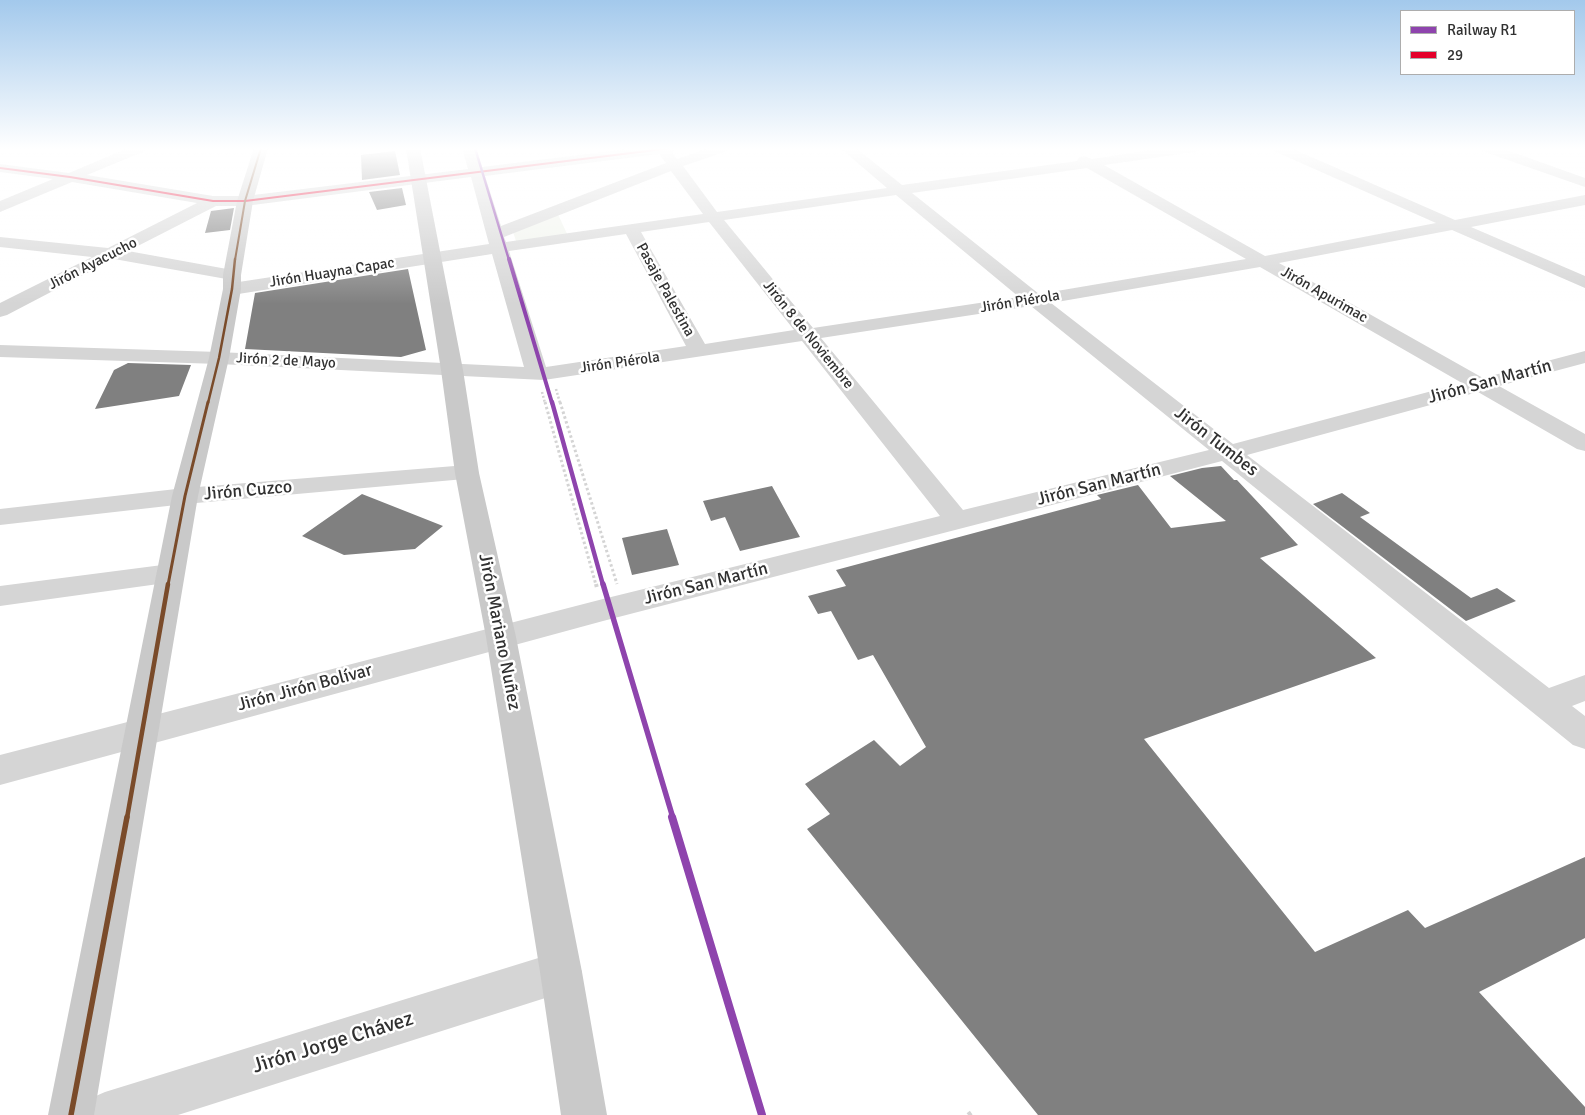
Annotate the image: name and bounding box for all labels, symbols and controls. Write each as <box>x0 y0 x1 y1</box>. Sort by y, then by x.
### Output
legend <box>1400 10 1575 75</box>
text: Railway R1 <box>1447 21 1517 39</box>
text: 29 <box>1447 46 1463 64</box>
street label: Jirón Ayacucho <box>46 234 140 294</box>
street label: Pasaje Palestina <box>632 240 698 340</box>
street label: Jirón Huayna Capac <box>268 254 396 292</box>
street label: Jirón Apurimac <box>1277 263 1371 327</box>
street label: Jirón 8 de Noviembre <box>759 277 857 393</box>
street label: Jirón Piérola <box>979 287 1061 317</box>
street label: Jirón Piérola <box>579 348 661 378</box>
street label: Jirón 2 de Mayo <box>236 349 336 373</box>
street label: Jirón San Martín <box>1426 355 1554 409</box>
street label: Jirón Tumbes <box>1170 403 1262 481</box>
street label: Jirón San Martín <box>1035 459 1163 511</box>
street label: Jirón Cuzco <box>203 476 293 506</box>
street label: Jirón Mariano Nuñez <box>473 552 525 712</box>
street label: Jirón San Martín <box>642 558 770 610</box>
street label: Jirón Jirón Bolívar <box>235 660 375 716</box>
street label: Jirón Jorge Chávez <box>249 1007 417 1079</box>

